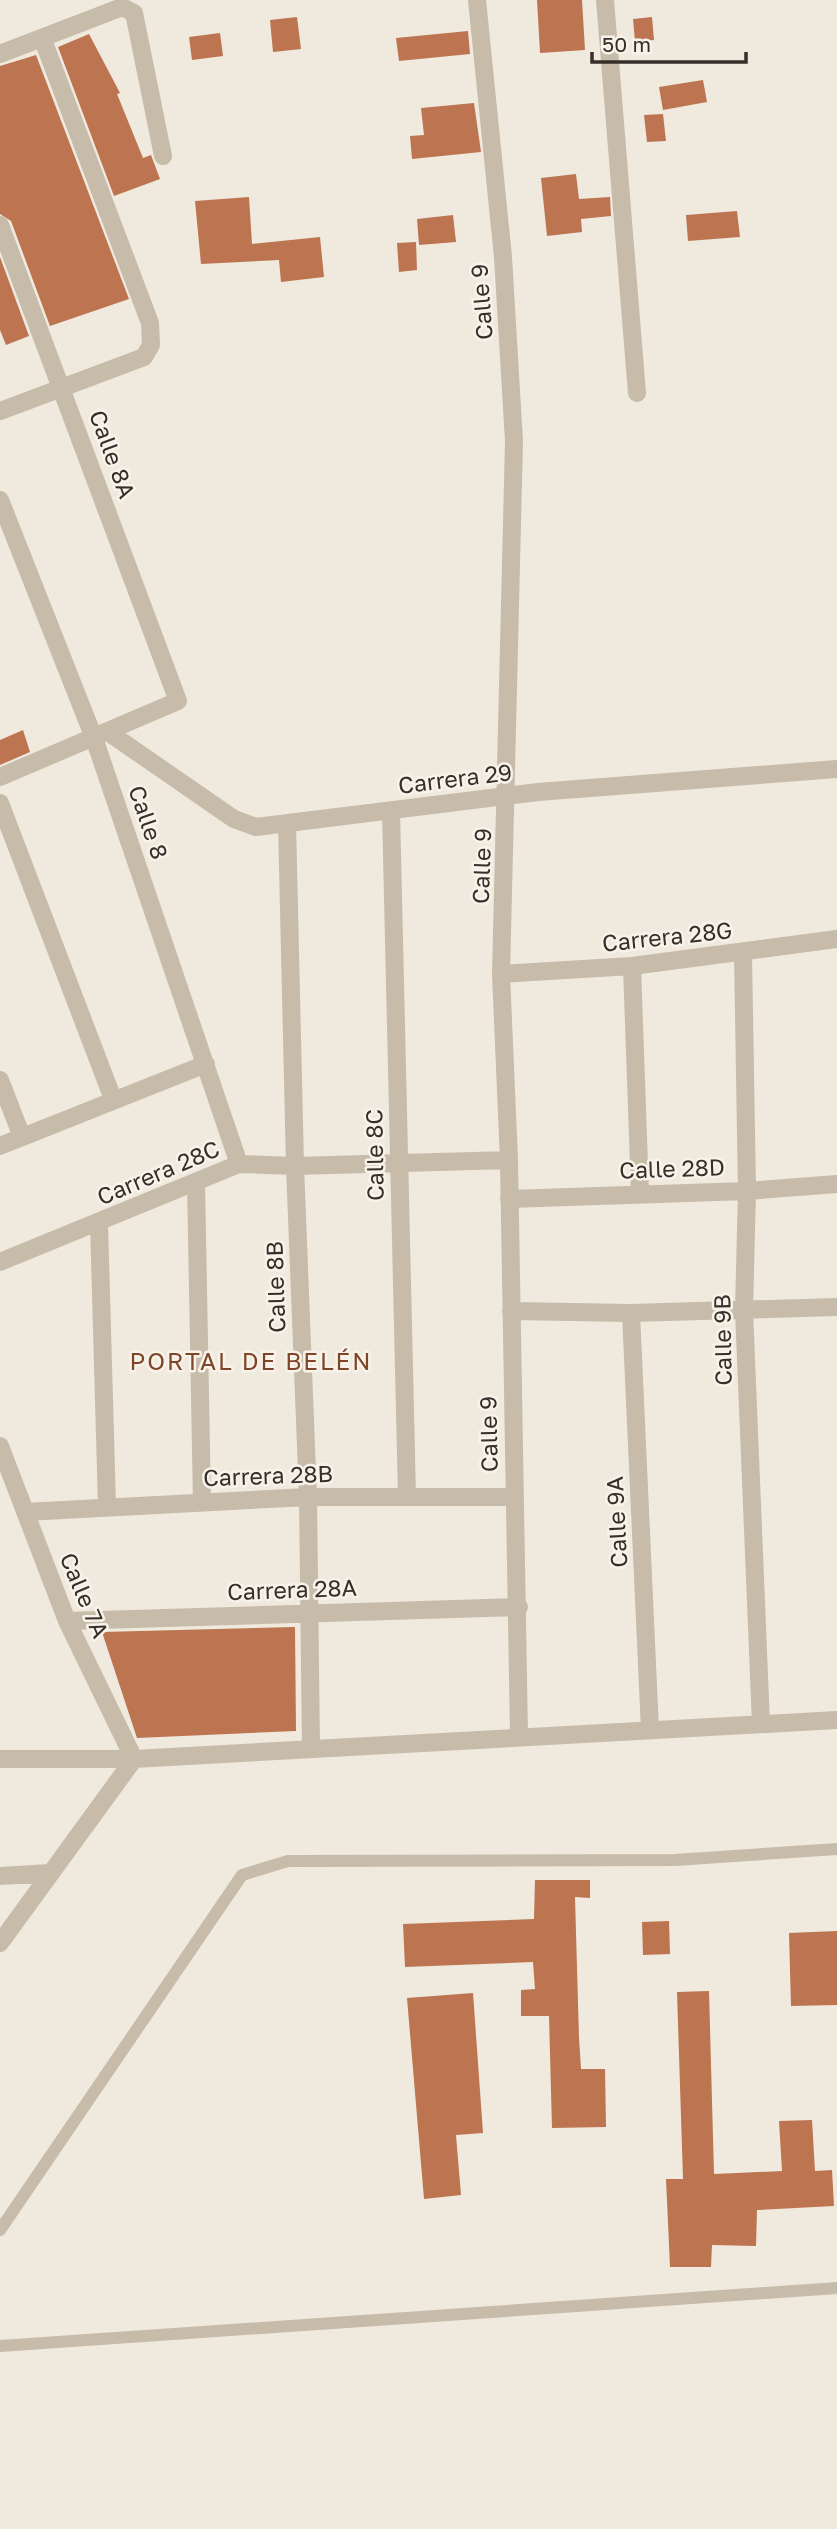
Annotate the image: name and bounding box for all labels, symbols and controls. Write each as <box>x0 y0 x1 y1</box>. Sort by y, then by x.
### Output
scale bar <box>592 21 746 65</box>
text: 50 m <box>602 31 651 57</box>
street label: Calle 9 <box>464 263 498 341</box>
street label: Calle 8A <box>84 406 142 502</box>
street label: Carrera 29 <box>397 757 513 799</box>
street label: Calle 8 <box>123 781 175 863</box>
street label: Calle 9 <box>466 827 496 905</box>
street label: Carrera 28G <box>601 915 733 957</box>
street label: Calle 8C <box>359 1109 389 1201</box>
street label: Carrera 28C <box>93 1134 223 1210</box>
street label: Calle 28D <box>619 1152 725 1184</box>
street label: Calle 8B <box>259 1241 291 1333</box>
street label: Calle 9B <box>707 1294 737 1386</box>
district label: PORTAL DE BELÉN <box>130 1346 373 1375</box>
street label: Calle 9 <box>473 1396 503 1472</box>
street label: Carrera 28B <box>203 1459 333 1491</box>
street label: Calle 9A <box>600 1476 632 1568</box>
street label: Calle 7A <box>55 1548 115 1642</box>
street label: Carrera 28A <box>227 1573 357 1605</box>

